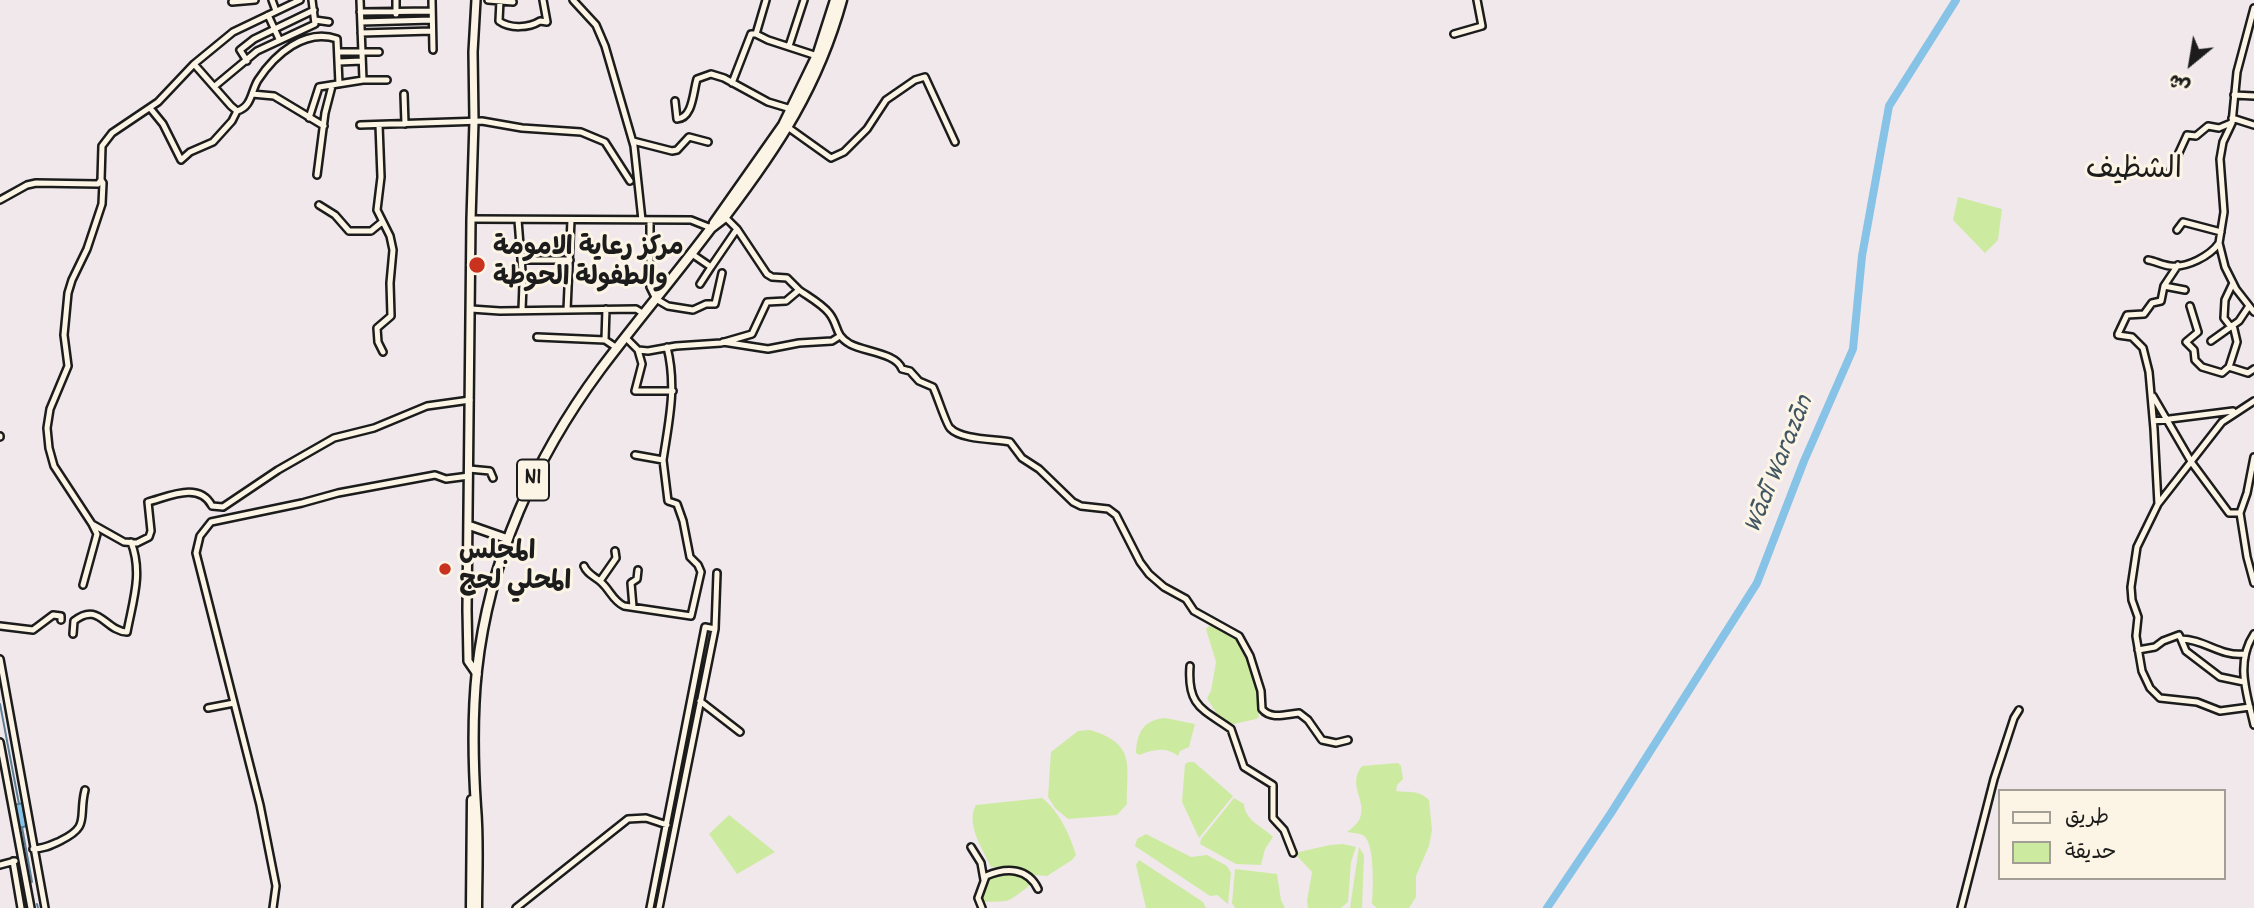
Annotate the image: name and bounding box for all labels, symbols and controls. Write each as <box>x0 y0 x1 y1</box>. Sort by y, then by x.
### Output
north arrow <box>2156 28 2226 98</box>
text: ش <box>2164 65 2196 99</box>
district label: الشظيف <box>2086 155 2182 191</box>
place label: مركز رعاية الامومة والطفولة الحوطة <box>493 234 684 296</box>
marker: مركز رعاية الامومة والطفولة الحوطة <box>467 255 487 275</box>
water label: Wādī Warazān <box>1738 391 1824 539</box>
road number: N1 <box>517 460 549 500</box>
place label: المجلس المحلي لحج <box>459 538 571 600</box>
marker: المجلس المحلي لحج <box>437 561 453 577</box>
legend <box>1998 789 2226 880</box>
text: طريق <box>2065 804 2109 834</box>
text: حديقة <box>2065 839 2116 869</box>

